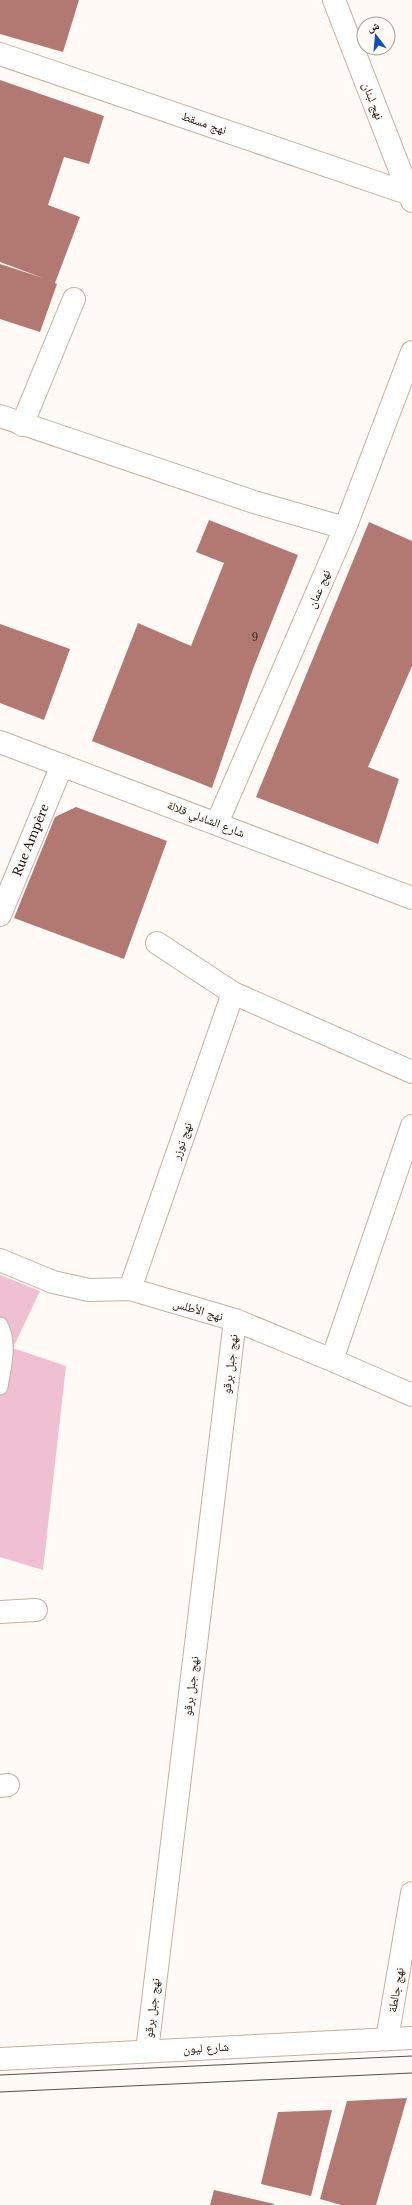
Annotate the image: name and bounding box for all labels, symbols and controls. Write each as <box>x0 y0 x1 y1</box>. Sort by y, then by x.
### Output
north arrow <box>356 16 396 56</box>
text: ش <box>366 18 381 36</box>
street label: نهج لبنان <box>359 80 387 122</box>
street label: نهج مسقط <box>180 108 229 137</box>
street label: نهج عمان <box>304 567 333 610</box>
house number: 9 <box>252 631 258 644</box>
street label: شارع الشادلي قلالة <box>164 797 247 843</box>
street label: Rue Ampère <box>9 801 52 878</box>
street label: نهج توزر <box>168 1120 195 1162</box>
street label: نهج الأطلس <box>171 1295 225 1324</box>
street label: نهج جبل برقو <box>218 1333 241 1395</box>
street label: نهج جبل برقو <box>179 1655 202 1717</box>
street label: نهج جالطة <box>384 1966 407 2014</box>
street label: نهج جبل برقو <box>140 1977 163 2039</box>
street label: شارع ليون <box>183 2039 229 2057</box>

